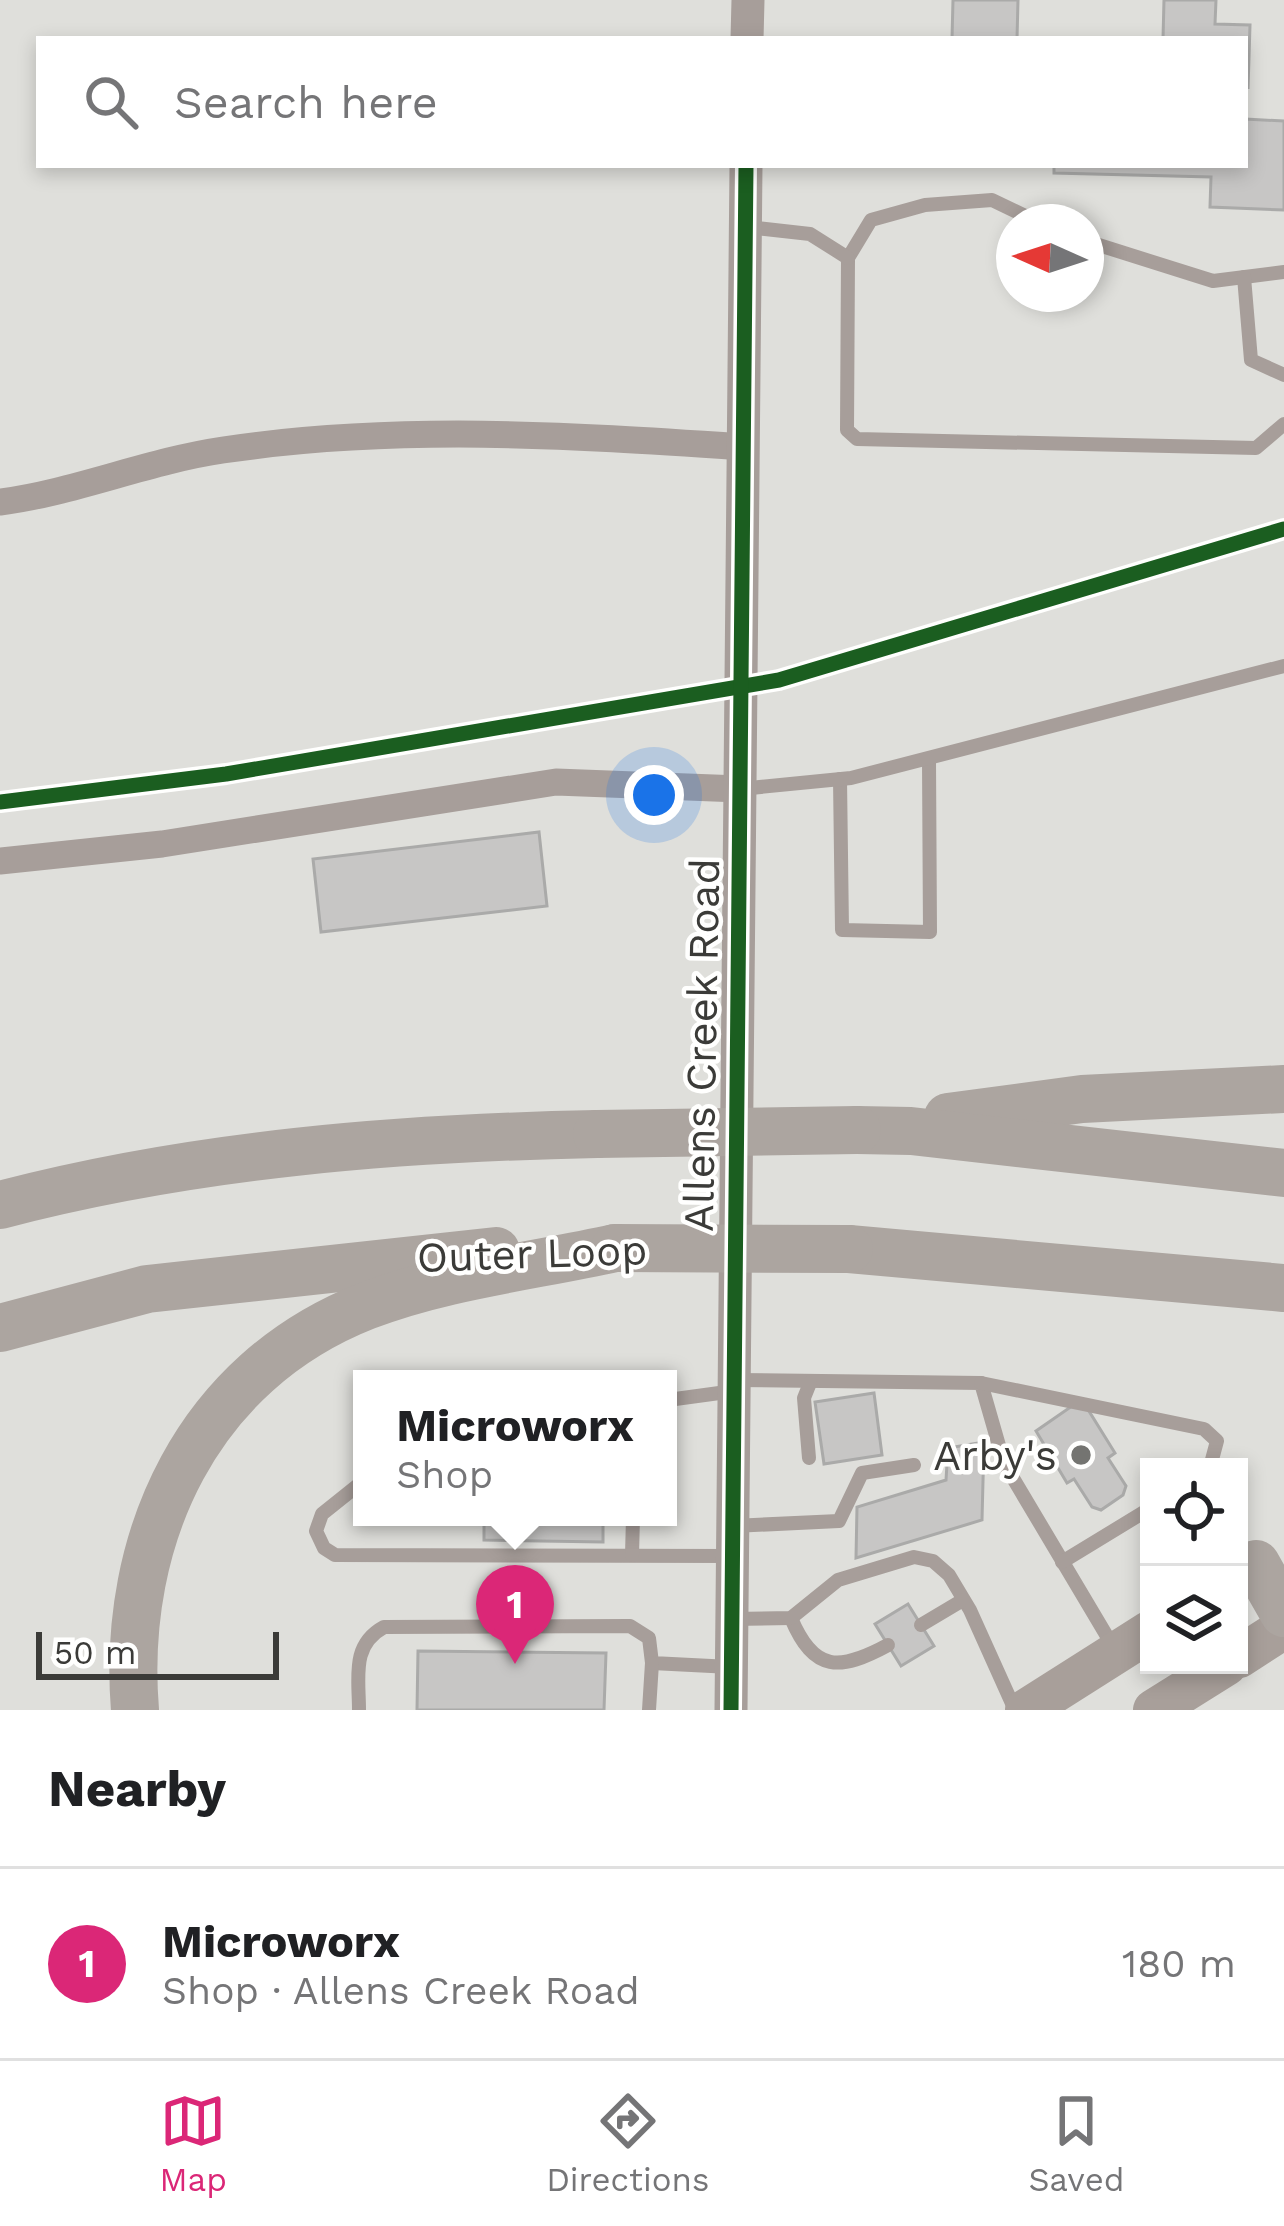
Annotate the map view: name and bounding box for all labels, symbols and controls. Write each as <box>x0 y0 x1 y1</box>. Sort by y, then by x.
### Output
search box <box>36 36 1248 168</box>
icon: search <box>78 69 144 135</box>
text: Search here <box>174 76 438 129</box>
north arrow <box>996 204 1104 312</box>
your location <box>624 765 684 825</box>
street label: Allens Creek Road <box>674 858 729 1232</box>
street label: Outer Loop <box>416 1225 648 1282</box>
popup <box>353 1370 677 1526</box>
text: Microworx <box>396 1399 634 1452</box>
place label: Arby's <box>933 1431 1057 1480</box>
marker: Arby's <box>1068 1442 1094 1468</box>
text: Shop <box>396 1452 493 1497</box>
map controls <box>1140 1458 1248 1674</box>
button: locate <box>1140 1458 1248 1566</box>
pin: 1 <box>476 1565 554 1664</box>
button: layers <box>1140 1566 1248 1674</box>
scale bar <box>36 1626 279 1679</box>
text: 50 m <box>54 1633 136 1672</box>
text: Nearby <box>48 1759 226 1818</box>
text: Microworx <box>162 1915 400 1968</box>
text: 1 <box>79 1941 95 1986</box>
text: 180 m <box>1122 1941 1236 1986</box>
text: Shop · Allens Creek Road <box>162 1968 640 2013</box>
tab: Map <box>160 2088 227 2199</box>
tab: Directions <box>546 2088 709 2199</box>
tab: Saved <box>1029 2088 1124 2199</box>

